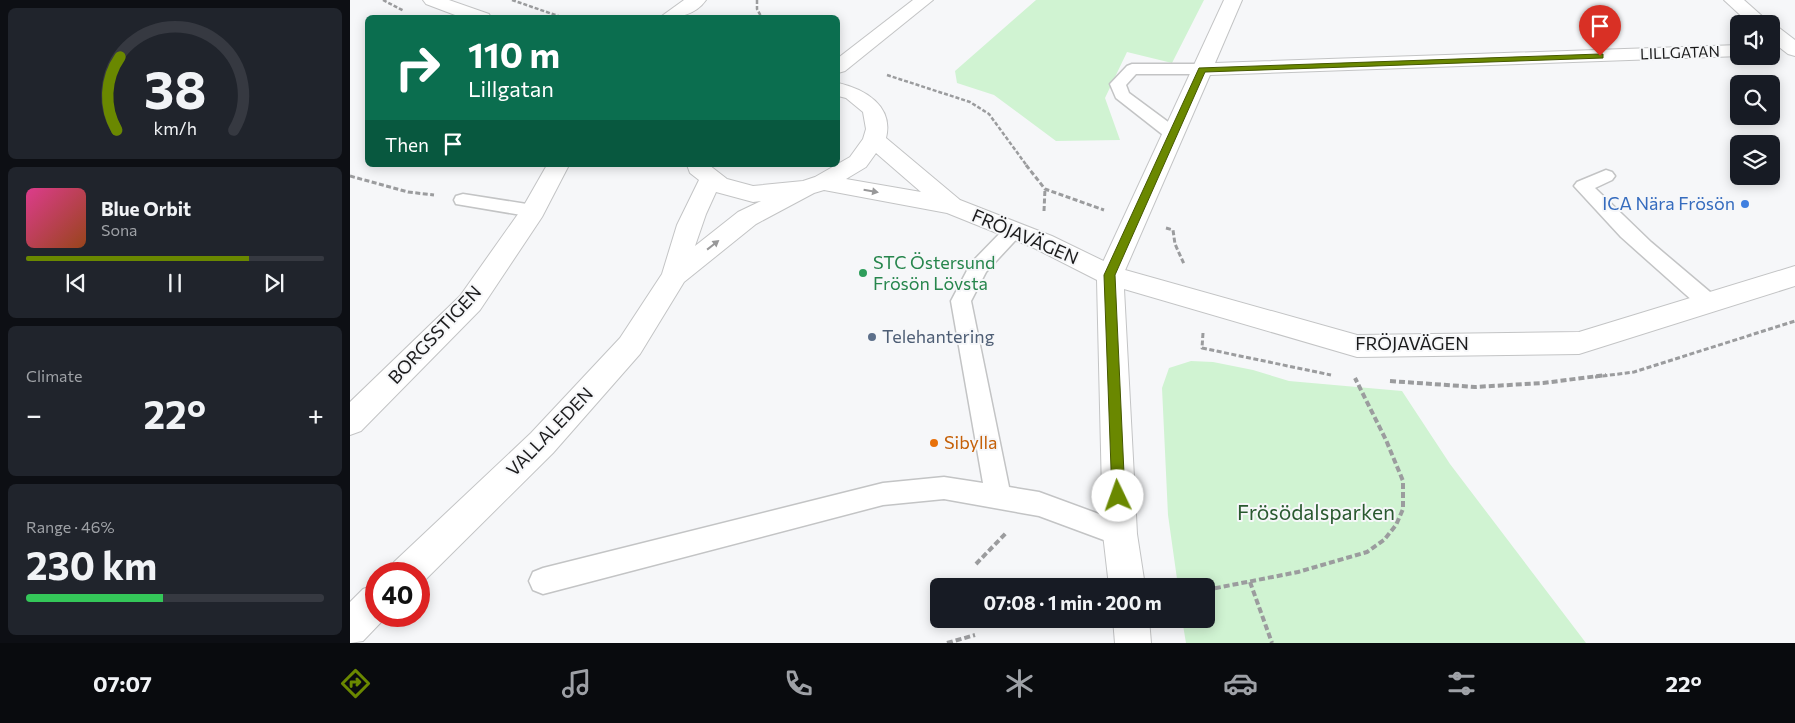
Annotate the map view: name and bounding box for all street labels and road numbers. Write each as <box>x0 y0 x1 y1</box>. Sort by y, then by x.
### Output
street label: LILLGATAN <box>1640 42 1720 62</box>
street label: FRÖJAVÄGEN <box>969 204 1082 268</box>
street label: BORGSSTIGEN <box>383 281 485 388</box>
street label: FRÖJAVÄGEN <box>1355 332 1469 354</box>
street label: VALLALEDEN <box>501 382 597 480</box>

